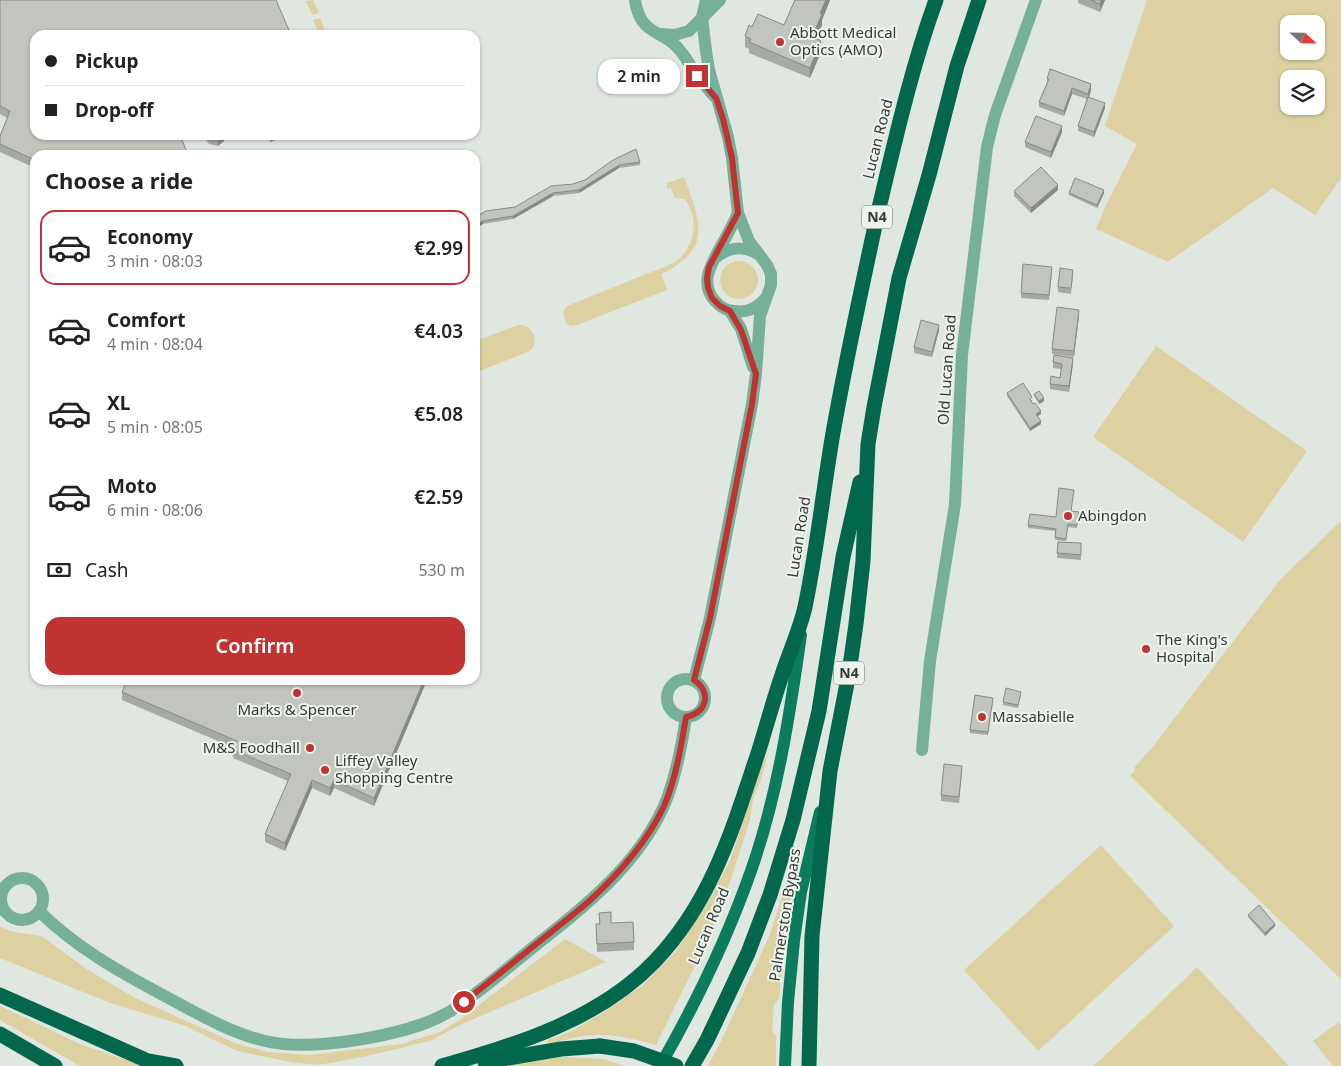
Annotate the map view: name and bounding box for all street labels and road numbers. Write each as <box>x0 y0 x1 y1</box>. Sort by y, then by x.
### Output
street label: Lucan Road <box>857 97 897 181</box>
road number: N4 <box>862 206 892 228</box>
street label: Old Lucan Road <box>932 314 960 426</box>
street label: Lucan Road <box>782 495 814 579</box>
road number: N4 <box>834 661 864 684</box>
street label: Palmerston Bypass <box>764 847 804 983</box>
street label: Lucan Road <box>683 884 733 967</box>

